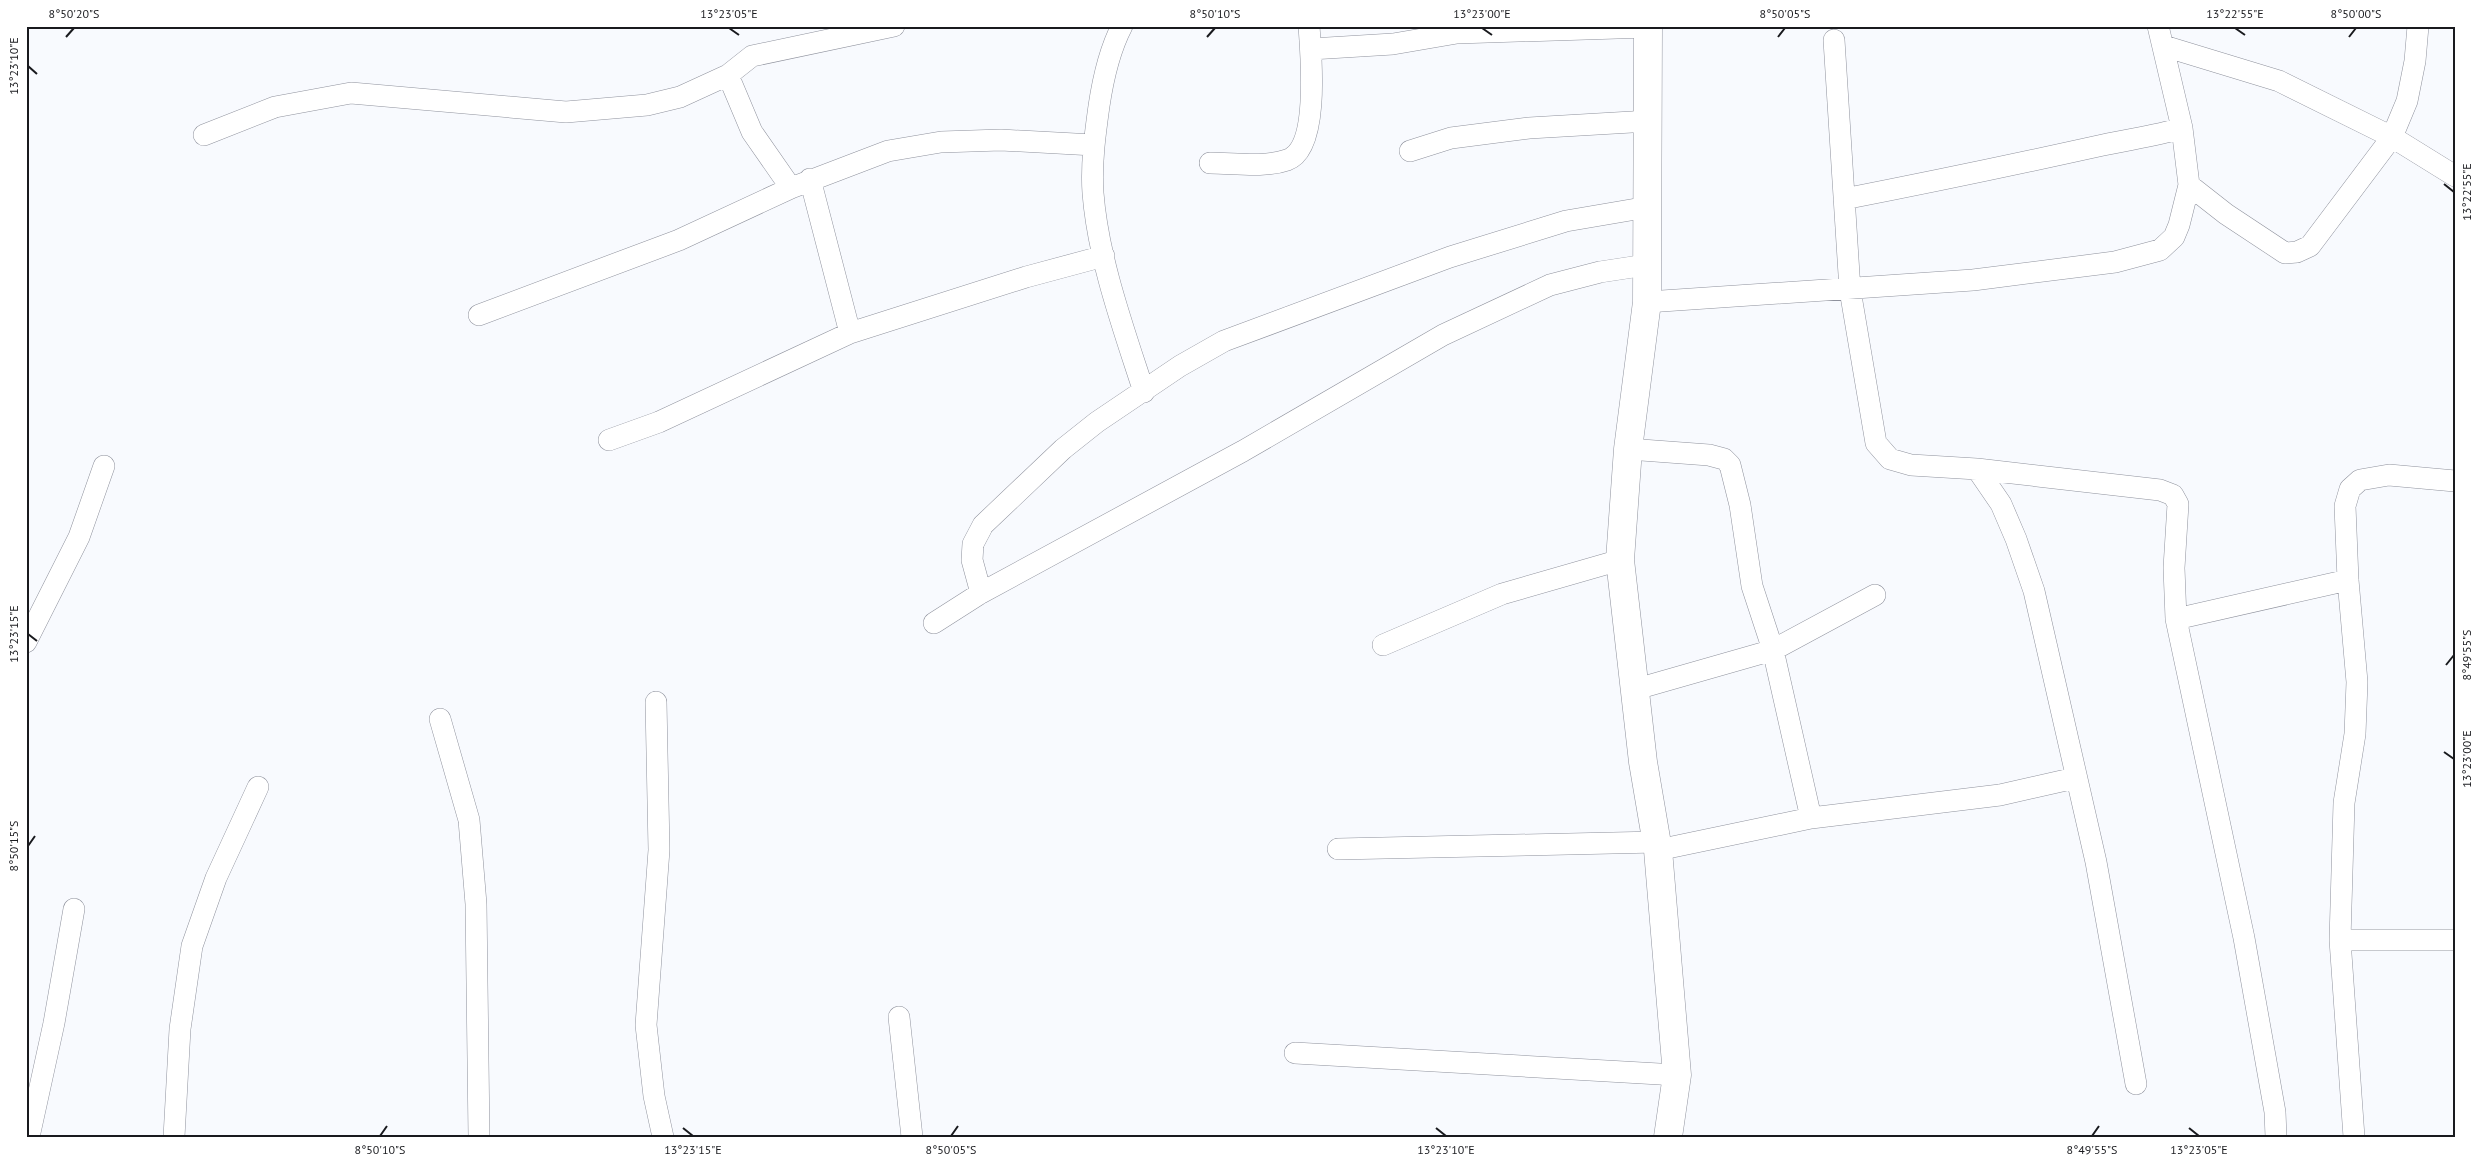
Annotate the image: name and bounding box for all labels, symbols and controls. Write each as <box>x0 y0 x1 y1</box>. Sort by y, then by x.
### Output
text: 8°50'20"S <box>49 6 99 21</box>
text: 13°23'05"E <box>700 6 758 21</box>
text: 8°50'10"S <box>1190 6 1240 21</box>
text: 13°23'00"E <box>1453 6 1511 21</box>
text: 8°50'05"S <box>1760 6 1810 21</box>
text: 13°22'55"E <box>2206 6 2264 21</box>
text: 8°50'00"S <box>2331 6 2381 21</box>
text: 13°23'10"E <box>6 37 21 95</box>
text: 13°22'55"E <box>2459 163 2474 221</box>
text: 13°23'15"E <box>6 605 21 663</box>
text: 8°49'55"S <box>2459 630 2474 680</box>
text: 13°23'00"E <box>2459 730 2474 788</box>
text: 8°50'15"S <box>6 821 21 871</box>
text: 8°50'10"S <box>355 1142 405 1157</box>
text: 13°23'15"E <box>664 1142 722 1157</box>
text: 8°50'05"S <box>926 1142 976 1157</box>
text: 13°23'10"E <box>1417 1142 1475 1157</box>
text: 8°49'55"S <box>2067 1142 2117 1157</box>
text: 13°23'05"E <box>2170 1142 2228 1157</box>

